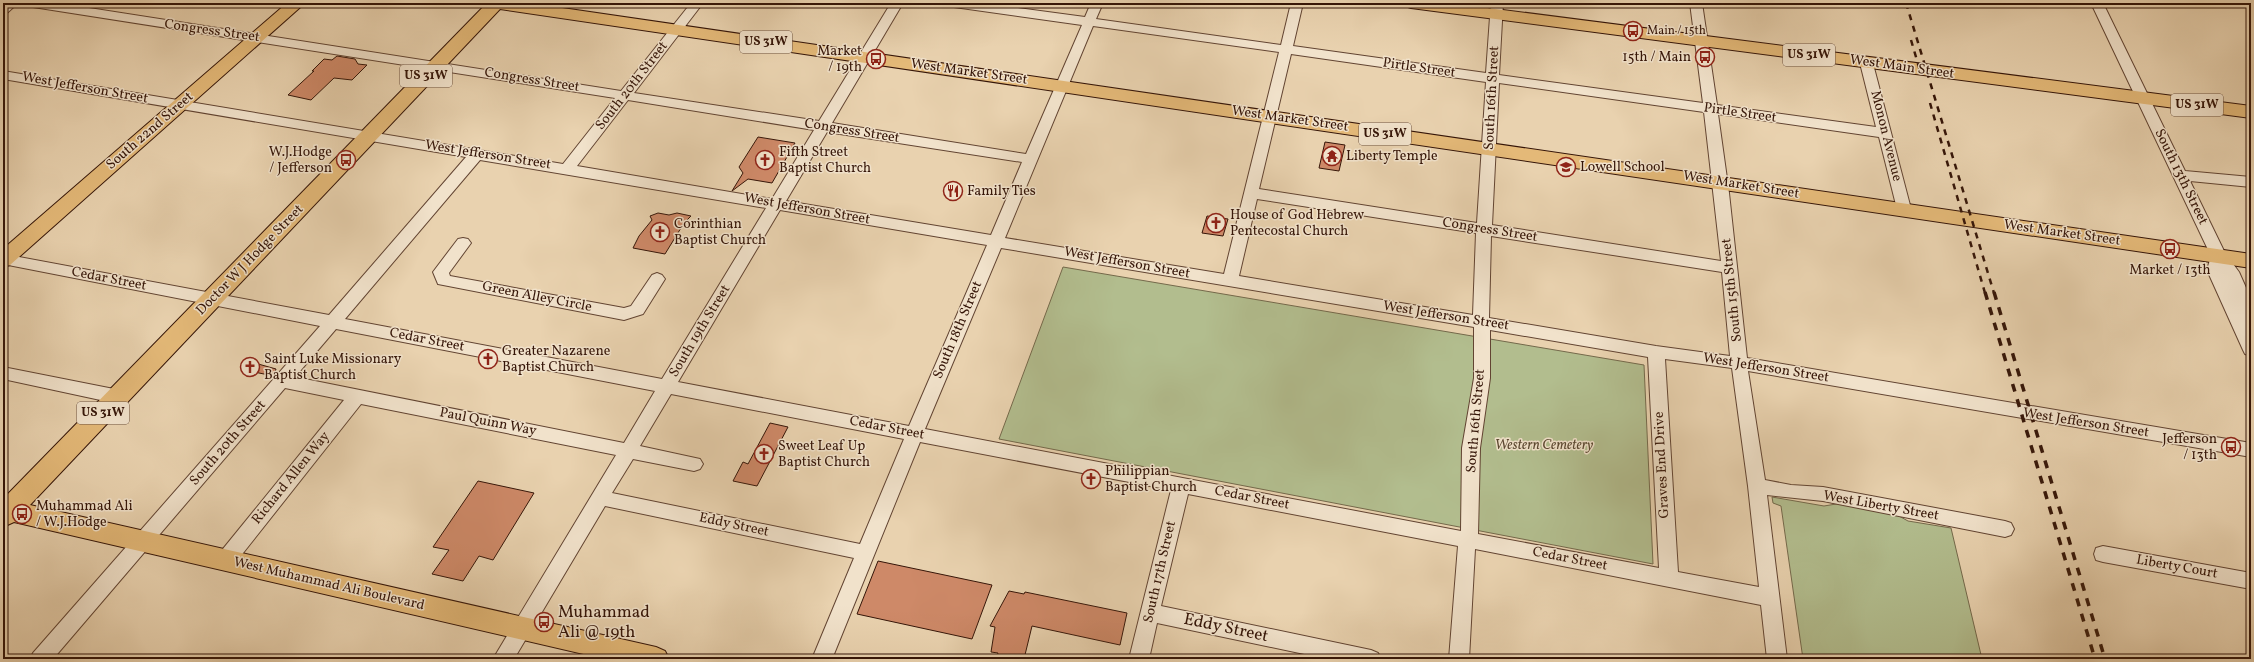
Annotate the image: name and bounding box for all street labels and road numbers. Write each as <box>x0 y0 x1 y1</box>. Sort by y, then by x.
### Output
street label: Congress Street <box>163 15 261 47</box>
road number: US 31W <box>740 31 792 53</box>
street label: South 20th Street <box>591 38 673 134</box>
road number: US 31W <box>1783 44 1835 66</box>
street label: South 16th Street <box>1480 45 1504 151</box>
street label: West Main Street <box>1849 50 1956 84</box>
street label: Pirtle Street <box>1381 53 1457 83</box>
street label: West Market Street <box>909 54 1029 90</box>
street label: Congress Street <box>483 63 581 97</box>
road number: US 31W <box>400 65 452 87</box>
street label: West Jefferson Street <box>21 68 150 108</box>
street label: South 22nd Street <box>102 88 198 174</box>
street label: Monon Avenue <box>1866 89 1907 184</box>
road number: US 31W <box>2171 94 2223 116</box>
street label: Pirtle Street <box>1702 98 1778 128</box>
street label: West Market Street <box>1230 101 1350 137</box>
street label: Congress Street <box>803 114 901 148</box>
road number: US 31W <box>1359 123 1411 145</box>
street label: South 13th Street <box>2150 126 2212 228</box>
street label: West Jefferson Street <box>423 136 553 174</box>
street label: West Market Street <box>1681 166 1801 204</box>
street label: West Jefferson Street <box>743 189 872 229</box>
street label: Doctor W J Hodge Street <box>192 200 308 320</box>
street label: Congress Street <box>1441 213 1539 247</box>
street label: West Market Street <box>2002 215 2122 251</box>
street label: South 15th Street <box>1717 237 1747 343</box>
street label: West Jefferson Street <box>1063 243 1192 283</box>
street label: Cedar Street <box>70 262 148 296</box>
street label: Green Alley Circle <box>481 277 594 317</box>
street label: South 18th Street <box>929 278 987 382</box>
street label: South 19th Street <box>665 281 735 381</box>
street label: West Jefferson Street <box>1381 297 1511 335</box>
street label: Cedar Street <box>388 323 466 357</box>
street label: West Jefferson Street <box>1701 349 1831 387</box>
street label: South 16th Street <box>1462 368 1490 474</box>
street label: South 20th Street <box>186 396 271 490</box>
road number: US 31W <box>77 402 129 424</box>
street label: Paul Quinn Way <box>438 403 539 441</box>
street label: West Jefferson Street <box>2021 404 2151 442</box>
street label: Cedar Street <box>848 411 926 445</box>
street label: Graves End Drive <box>1650 411 1674 519</box>
street label: Richard Allen Way <box>248 427 335 528</box>
street label: Cedar Street <box>1213 481 1291 515</box>
street label: West Liberty Street <box>1822 486 1940 526</box>
street label: Eddy Street <box>697 508 771 542</box>
street label: South 17th Street <box>1139 519 1181 625</box>
street label: Cedar Street <box>1531 542 1609 576</box>
street label: Liberty Court <box>2135 550 2219 584</box>
street label: West Muhammad Ali Boulevard <box>232 553 427 615</box>
street label: Eddy Street <box>1182 608 1270 648</box>

